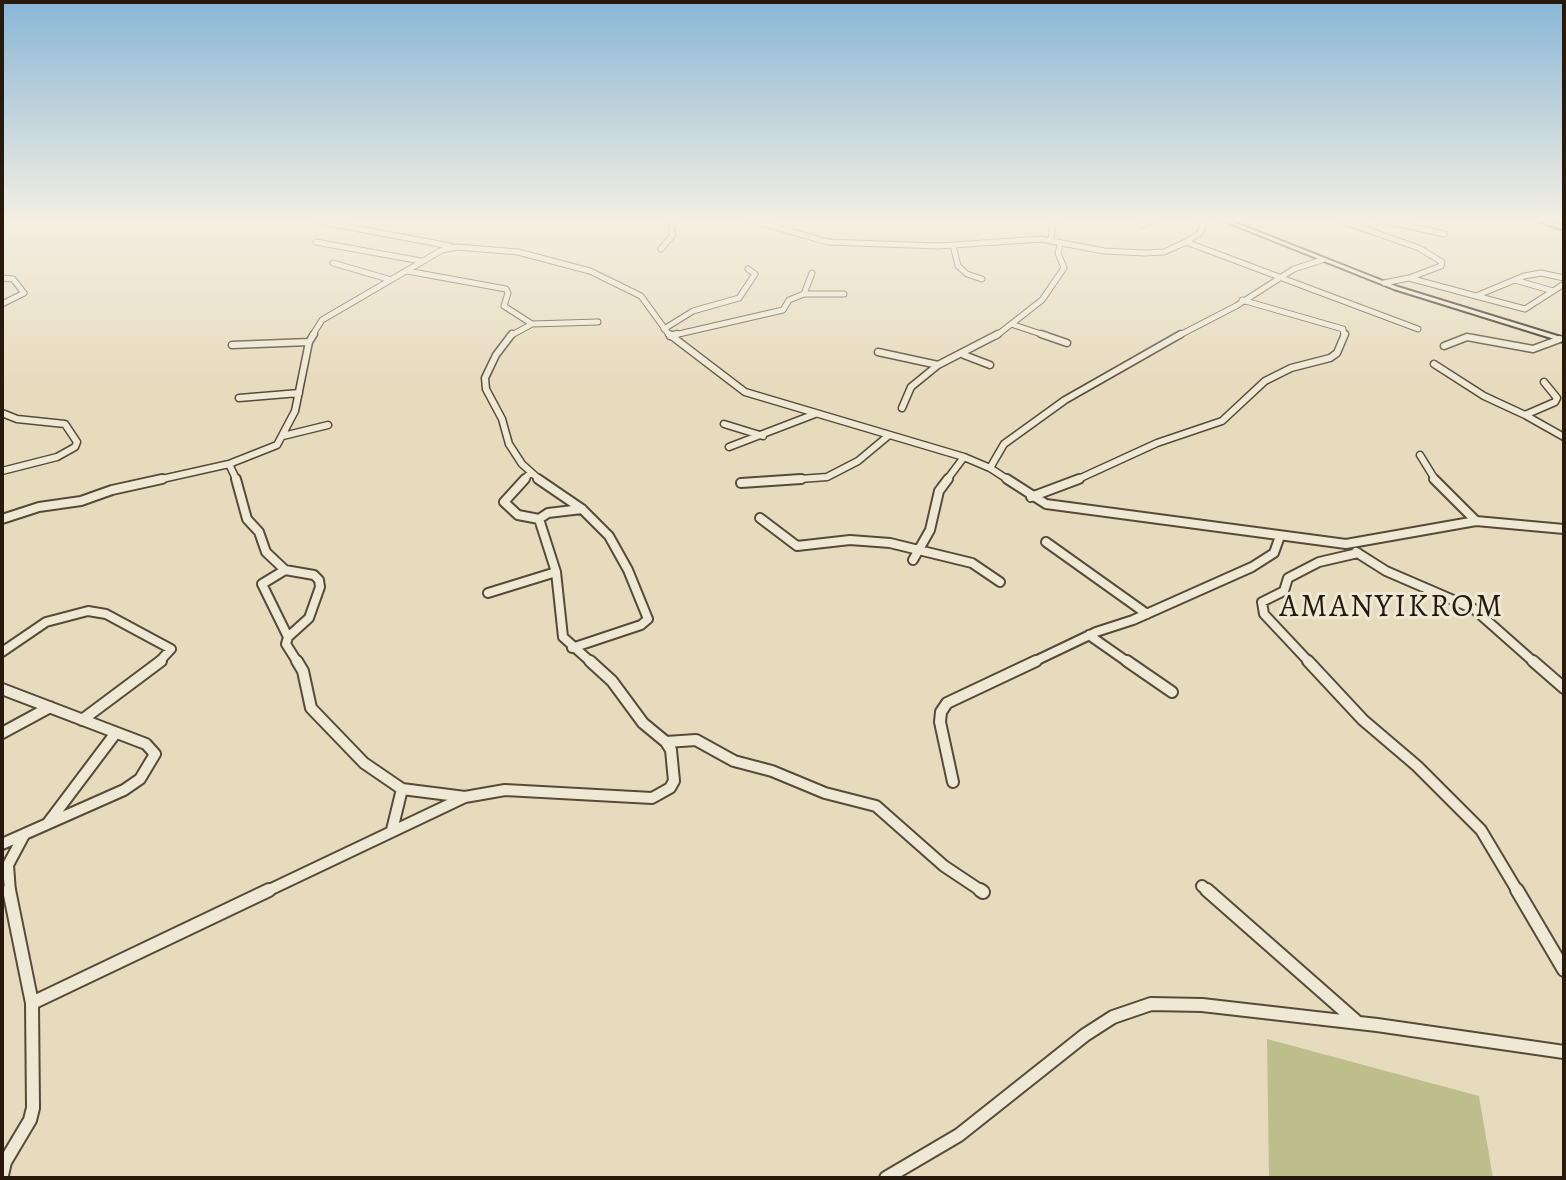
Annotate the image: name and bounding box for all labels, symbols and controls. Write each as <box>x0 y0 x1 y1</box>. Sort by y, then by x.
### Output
district label: AMANYIKROM <box>1280 589 1504 627</box>

